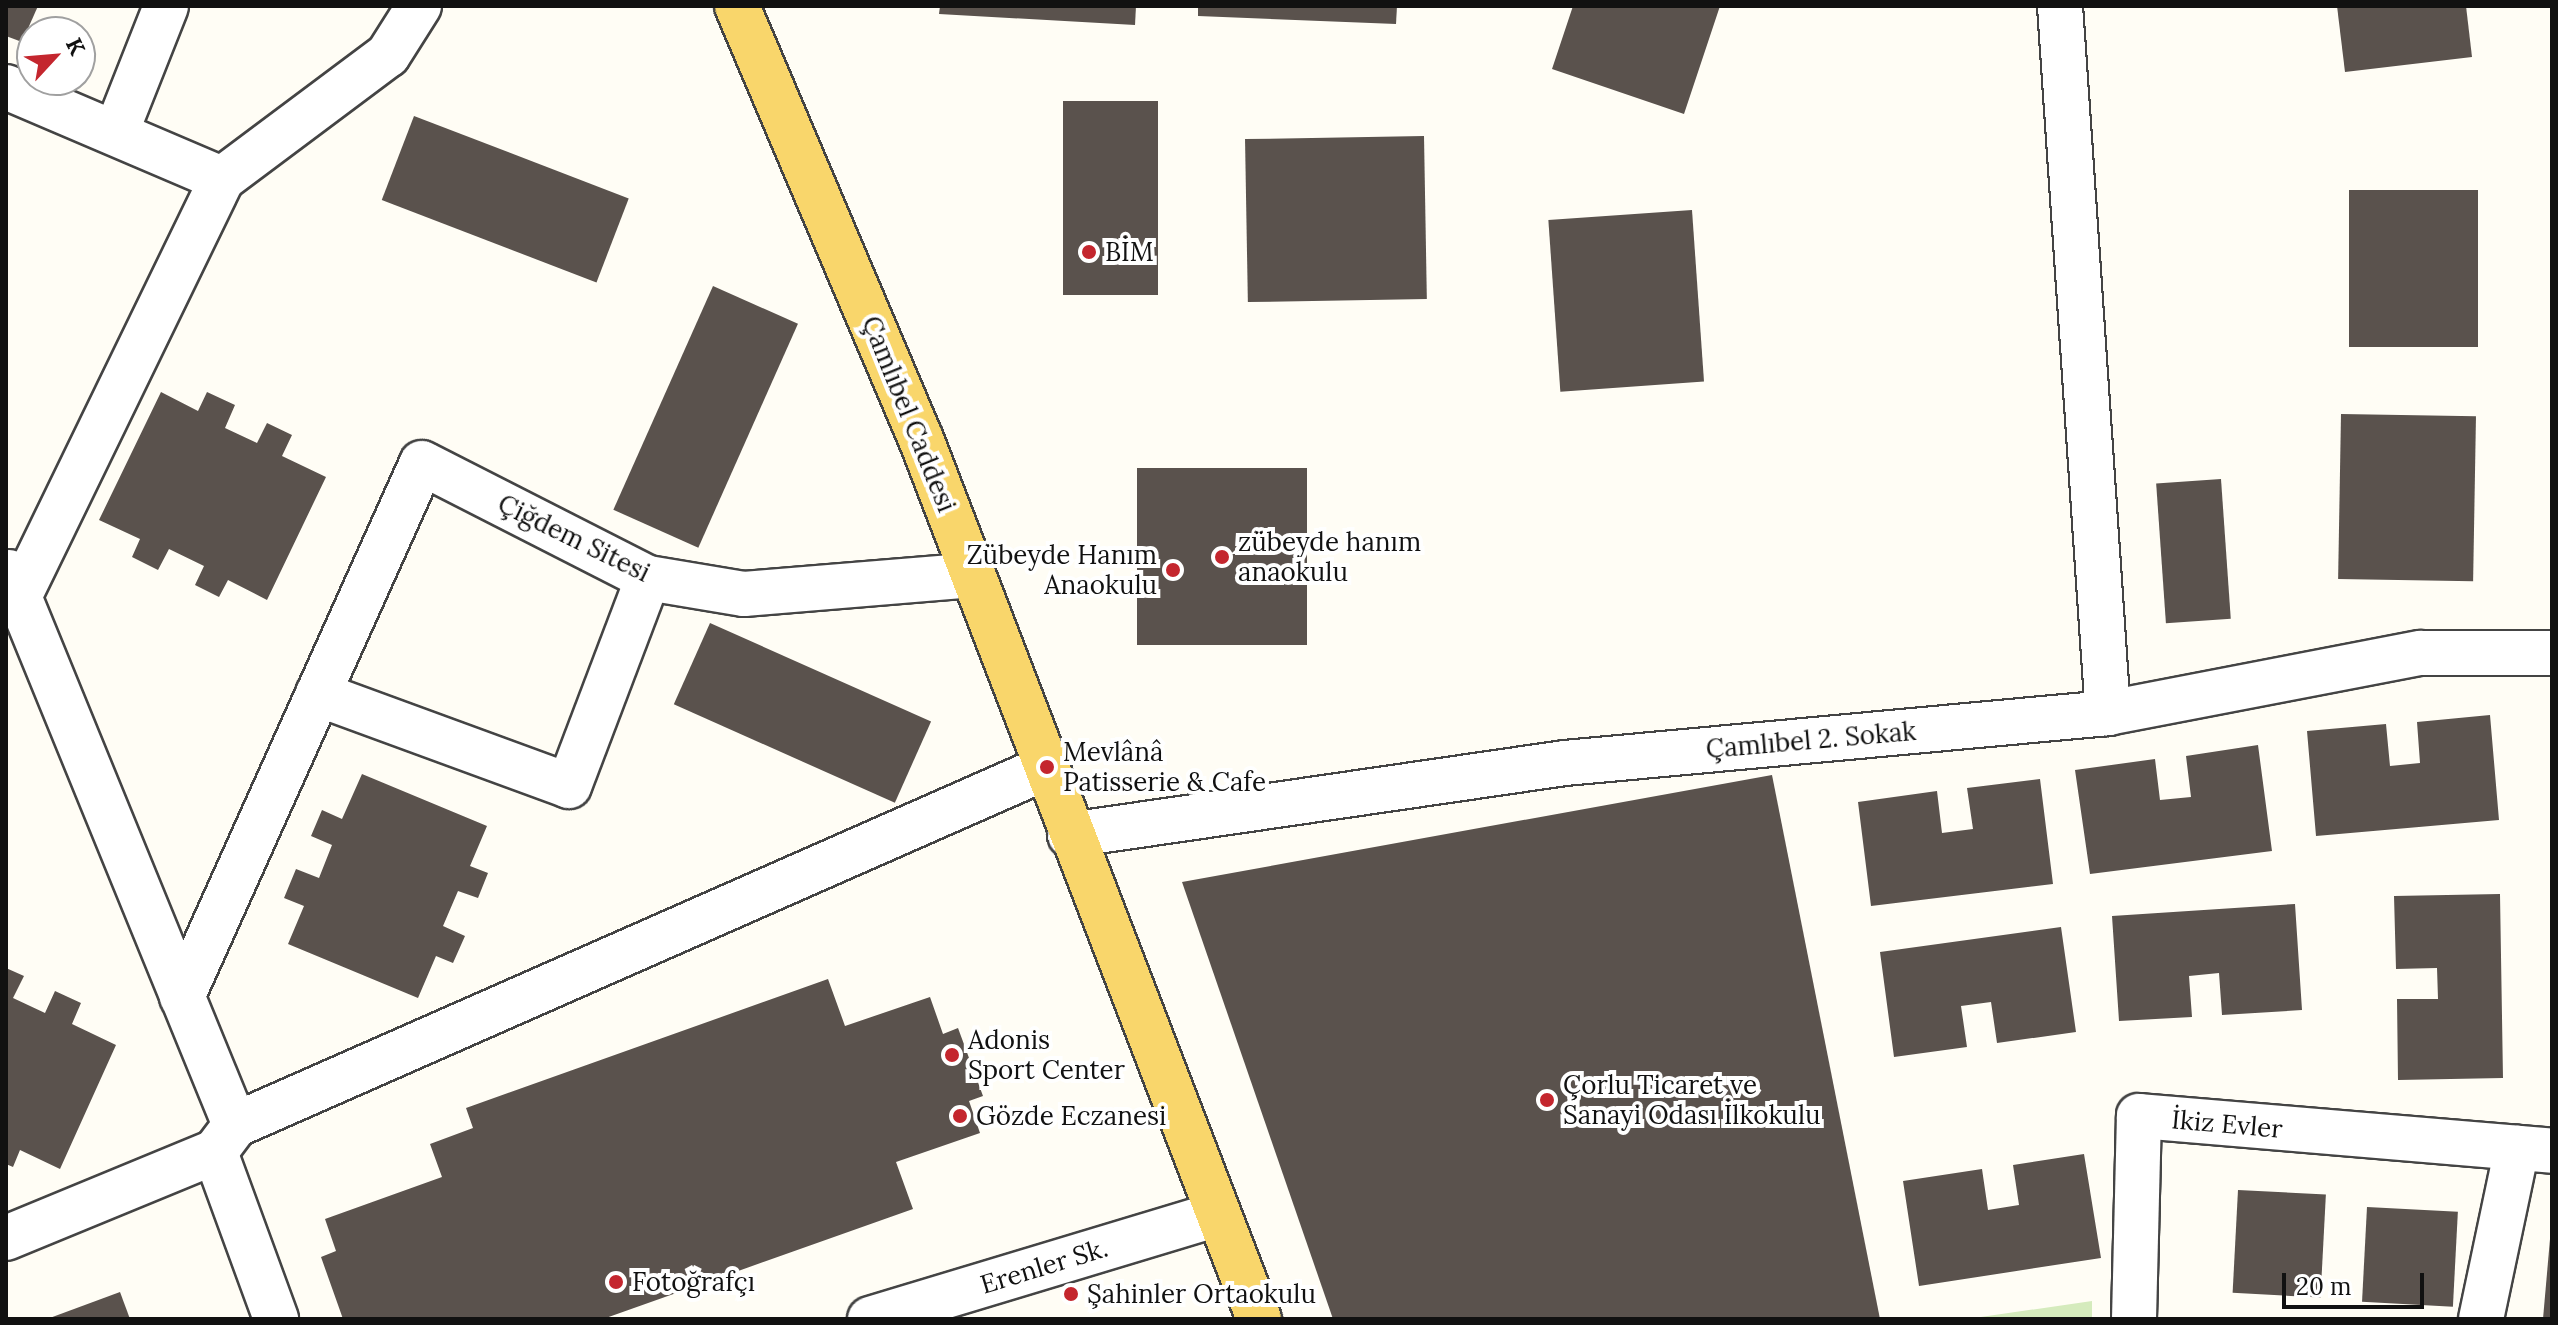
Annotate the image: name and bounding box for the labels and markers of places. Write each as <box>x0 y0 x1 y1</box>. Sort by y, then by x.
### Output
place label: BİM <box>1105 236 1154 268</box>
marker: BİM <box>1080 243 1098 261</box>
place label: zübeyde hanım anaokulu <box>1238 526 1421 588</box>
place label: Zübeyde Hanım Anaokulu <box>967 539 1157 600</box>
marker: zübeyde hanım anaokulu <box>1213 548 1231 566</box>
marker: Zübeyde Hanım Anaokulu <box>1164 561 1182 579</box>
place label: Mevlânâ Patisserie & Cafe <box>1063 736 1266 798</box>
marker: Mevlânâ Patisserie & Cafe <box>1038 758 1056 776</box>
place label: Adonis Sport Center <box>968 1024 1125 1086</box>
marker: Adonis Sport Center <box>943 1046 961 1064</box>
place label: Çorlu Ticaret ve Sanayi Odası İlkokulu <box>1563 1069 1820 1130</box>
marker: Çorlu Ticaret ve Sanayi Odası İlkokulu <box>1538 1091 1556 1109</box>
place label: Gözde Eczanesi <box>976 1100 1166 1132</box>
marker: Gözde Eczanesi <box>951 1107 969 1125</box>
place label: Fotoğrafçı <box>632 1266 755 1298</box>
marker: Fotoğrafçı <box>607 1273 625 1291</box>
place label: Şahinler Ortaokulu <box>1087 1278 1316 1310</box>
marker: Şahinler Ortaokulu <box>1062 1285 1080 1303</box>

